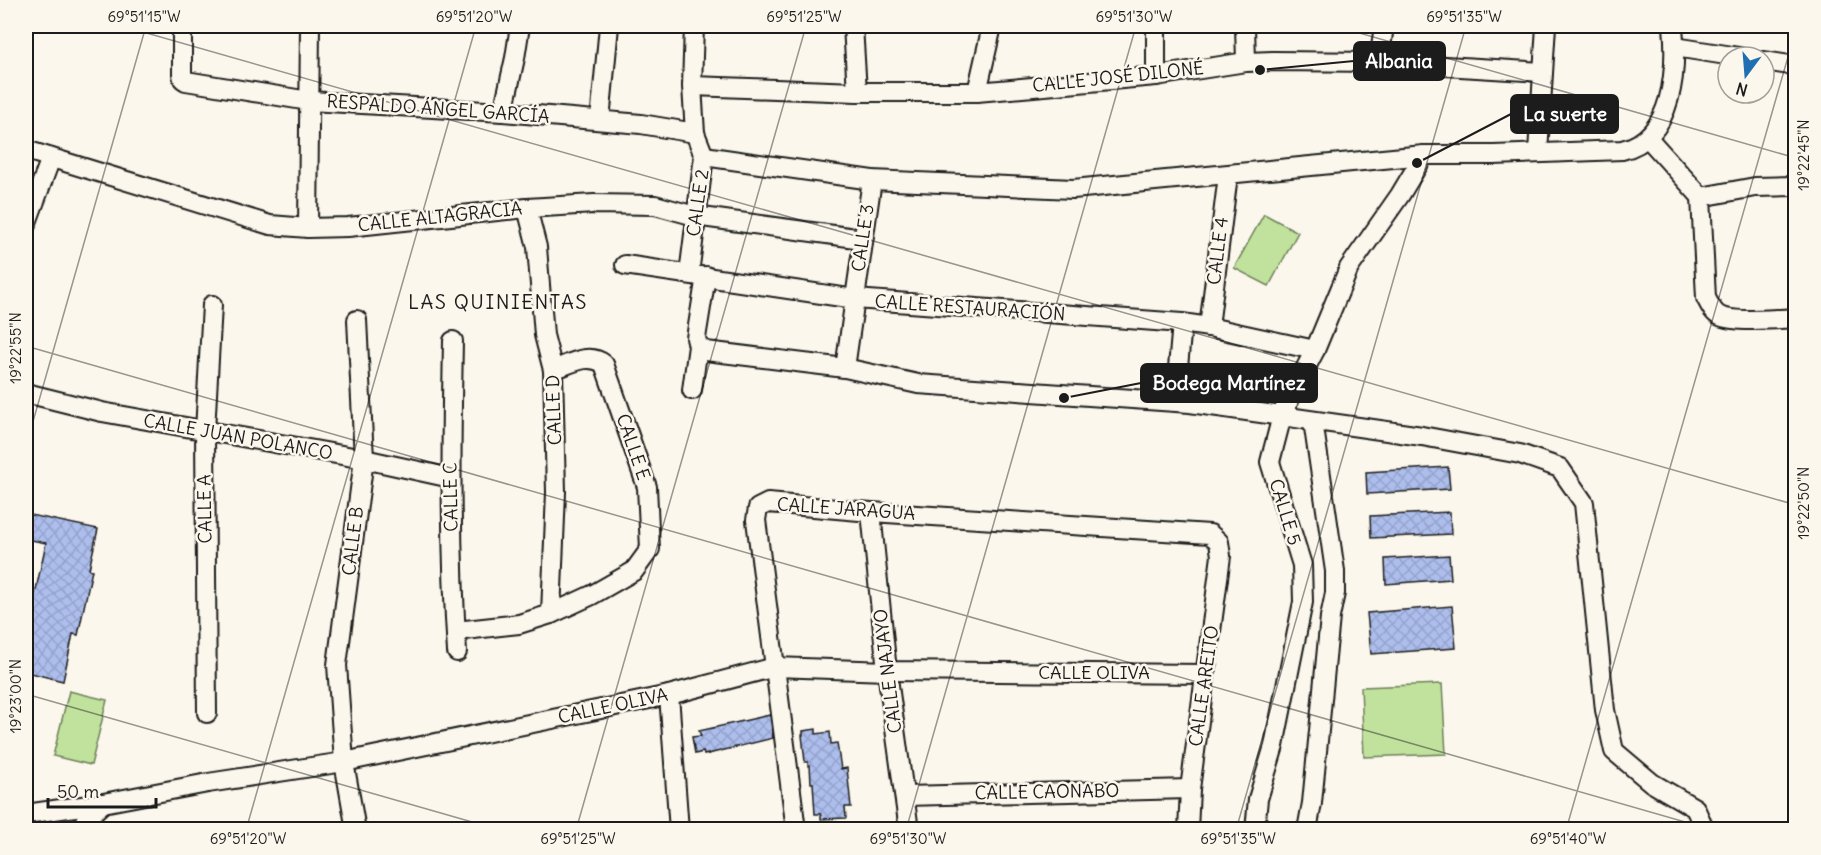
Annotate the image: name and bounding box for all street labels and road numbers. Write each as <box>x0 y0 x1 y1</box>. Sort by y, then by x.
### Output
street label: CALLE JOSÉ DILONÉ <box>1031 56 1205 97</box>
street label: RESPALDO ÁNGEL GARCÍA <box>326 89 550 128</box>
street label: CALLE 2 <box>681 168 714 238</box>
street label: CALLE ALTAGRACIA <box>357 196 523 237</box>
street label: CALLE 3 <box>846 203 879 273</box>
street label: CALLE 4 <box>1202 216 1233 286</box>
street label: CALLE RESTAURACIÓN <box>874 289 1066 326</box>
street label: CALLE D <box>541 374 566 446</box>
street label: CALLE JUAN POLANCO <box>142 409 335 464</box>
street label: CALLE E <box>611 411 655 483</box>
street label: CALLE C <box>438 462 463 532</box>
street label: CALLE A <box>192 474 217 544</box>
street label: CALLE 5 <box>1265 476 1306 548</box>
street label: CALLE JARAGUA <box>776 492 916 525</box>
street label: CALLE B <box>337 505 368 577</box>
street label: CALLE NAJAYO <box>868 607 907 735</box>
street label: CALLE AREITO <box>1184 624 1223 748</box>
street label: CALLE OLIVA <box>1038 661 1150 684</box>
street label: CALLE OLIVA <box>556 683 670 728</box>
street label: CALLE CAONABO <box>974 779 1120 804</box>

